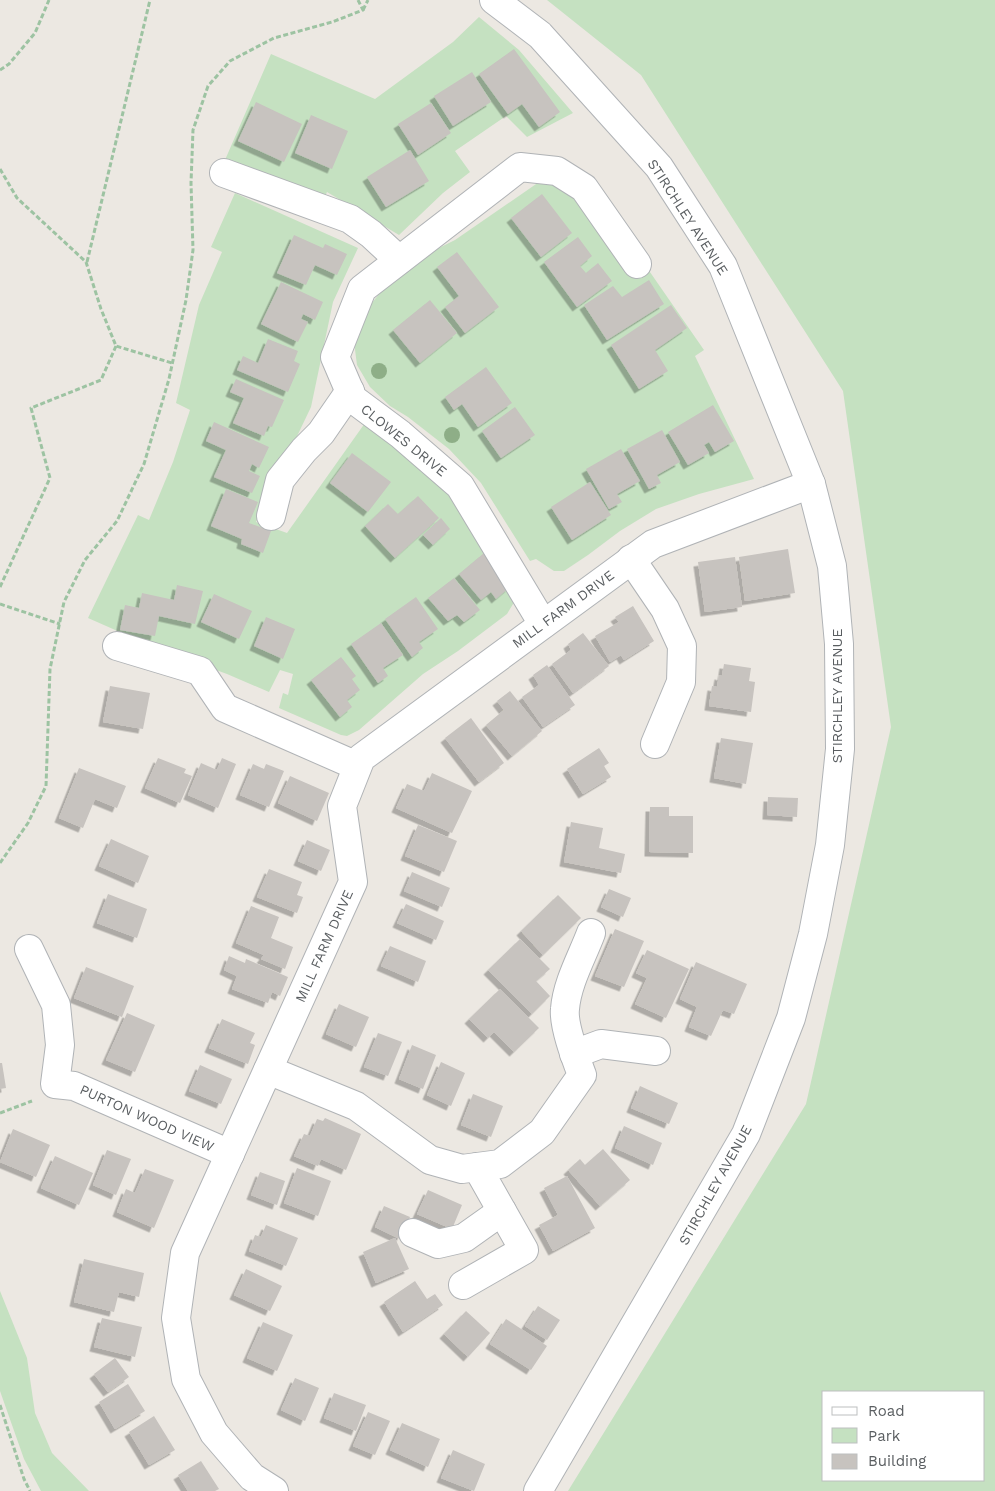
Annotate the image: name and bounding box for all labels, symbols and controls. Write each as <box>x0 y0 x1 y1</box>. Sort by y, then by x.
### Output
street label: STIRCHLEY AVENUE <box>645 156 731 278</box>
street label: CLOWES DRIVE <box>358 401 450 480</box>
street label: MILL FARM DRIVE <box>509 567 617 651</box>
street label: STIRCHLEY AVENUE <box>829 629 845 763</box>
street label: MILL FARM DRIVE <box>292 887 356 1005</box>
street label: PURTON WOOD VIEW <box>77 1081 217 1155</box>
street label: STIRCHLEY AVENUE <box>675 1122 755 1248</box>
legend <box>822 1391 985 1481</box>
text: Road <box>868 1402 905 1420</box>
text: Park <box>868 1427 901 1445</box>
text: Building <box>868 1452 926 1470</box>

